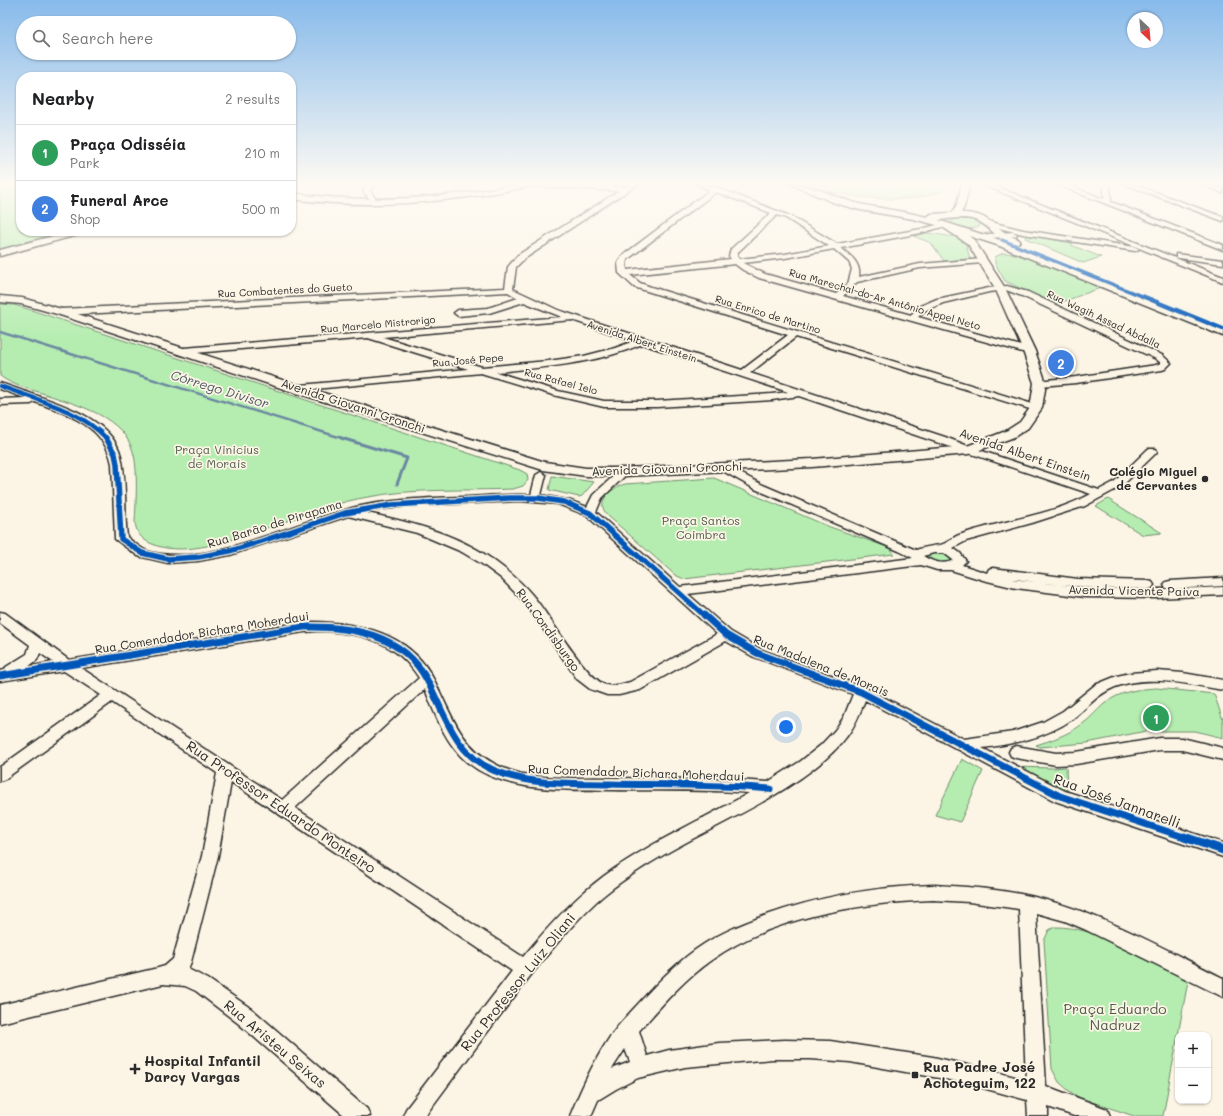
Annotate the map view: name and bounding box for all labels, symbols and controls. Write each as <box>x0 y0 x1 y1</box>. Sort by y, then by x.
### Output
north arrow <box>1127 12 1163 48</box>
search box <box>16 16 296 60</box>
icon: search <box>30 27 52 49</box>
text: Search here <box>62 28 153 48</box>
text: Nearby <box>32 87 94 109</box>
text: 2 results <box>225 90 280 107</box>
text: Praça Odisséia <box>70 134 186 154</box>
text: 1 <box>42 144 48 161</box>
text: 210 m <box>244 144 280 161</box>
text: Park <box>70 154 99 171</box>
text: Funeral Arce <box>70 190 168 210</box>
text: 2 <box>41 200 49 217</box>
text: 500 m <box>242 200 280 217</box>
text: Shop <box>70 210 100 227</box>
street label: Rua Marechal-do-Ar Antônio Appel Neto <box>788 265 982 333</box>
street label: Rua Combatentes do Gueto <box>217 279 353 301</box>
street label: Rua Wagih Assad Abdalla <box>1045 287 1163 351</box>
street label: Rua Enrico de Martino <box>714 291 822 337</box>
street label: Rua Marcelo Mistrorigo <box>320 312 436 336</box>
street label: Avenida Albert Einstein <box>585 317 699 365</box>
pin: 2 <box>1048 348 1074 378</box>
street label: Rua José Pepe <box>432 350 504 370</box>
street label: Rua Rafael Ielo <box>523 365 599 397</box>
water label: Córrego Divisor <box>169 366 272 412</box>
street label: Avenida Giovanni Gronchi <box>279 374 427 436</box>
street label: Avenida Albert Einstein <box>958 424 1093 484</box>
park label: Praça Vinicius de Morais <box>175 441 259 471</box>
street label: Avenida Giovanni Gronchi <box>591 457 743 479</box>
place label: Colégio Miguel de Cervantes <box>1109 463 1197 493</box>
marker: Colégio Miguel de Cervantes <box>1200 474 1210 484</box>
street label: Rua Barão de Pirapama <box>205 495 344 551</box>
park label: Praça Santos Coimbra <box>662 512 740 542</box>
street label: Avenida Vicente Paiva <box>1068 581 1200 599</box>
street label: Rua Cordisburgo <box>513 585 584 674</box>
street label: Rua Comendador Bichara Moherdaui <box>94 607 310 657</box>
street label: Rua Madalena de Morais <box>751 631 892 700</box>
pin: 1 <box>1143 703 1169 733</box>
your location <box>776 717 796 737</box>
street label: Rua Professor Eduardo Monteiro <box>183 736 380 877</box>
street label: Rua Comendador Bichara Moherdaui <box>528 760 745 784</box>
street label: Rua José Jannarelli <box>1051 769 1183 832</box>
street label: Rua Professor Luiz Oliani <box>456 909 579 1055</box>
street label: Rua Aristeu Seixas <box>220 995 330 1092</box>
park label: Praça Eduardo Nadruz <box>1063 999 1167 1034</box>
map controls <box>1175 1032 1211 1104</box>
button: + <box>1175 1032 1211 1068</box>
place label: Hospital Infantil Darcy Vargas <box>144 1051 261 1086</box>
place label: Rua Padre José Achoteguim, 122 <box>923 1057 1036 1092</box>
marker: Hospital Infantil Darcy Vargas <box>129 1063 141 1075</box>
button: − <box>1175 1068 1211 1104</box>
marker: Rua Padre José Achoteguim, 122 <box>910 1070 920 1080</box>

